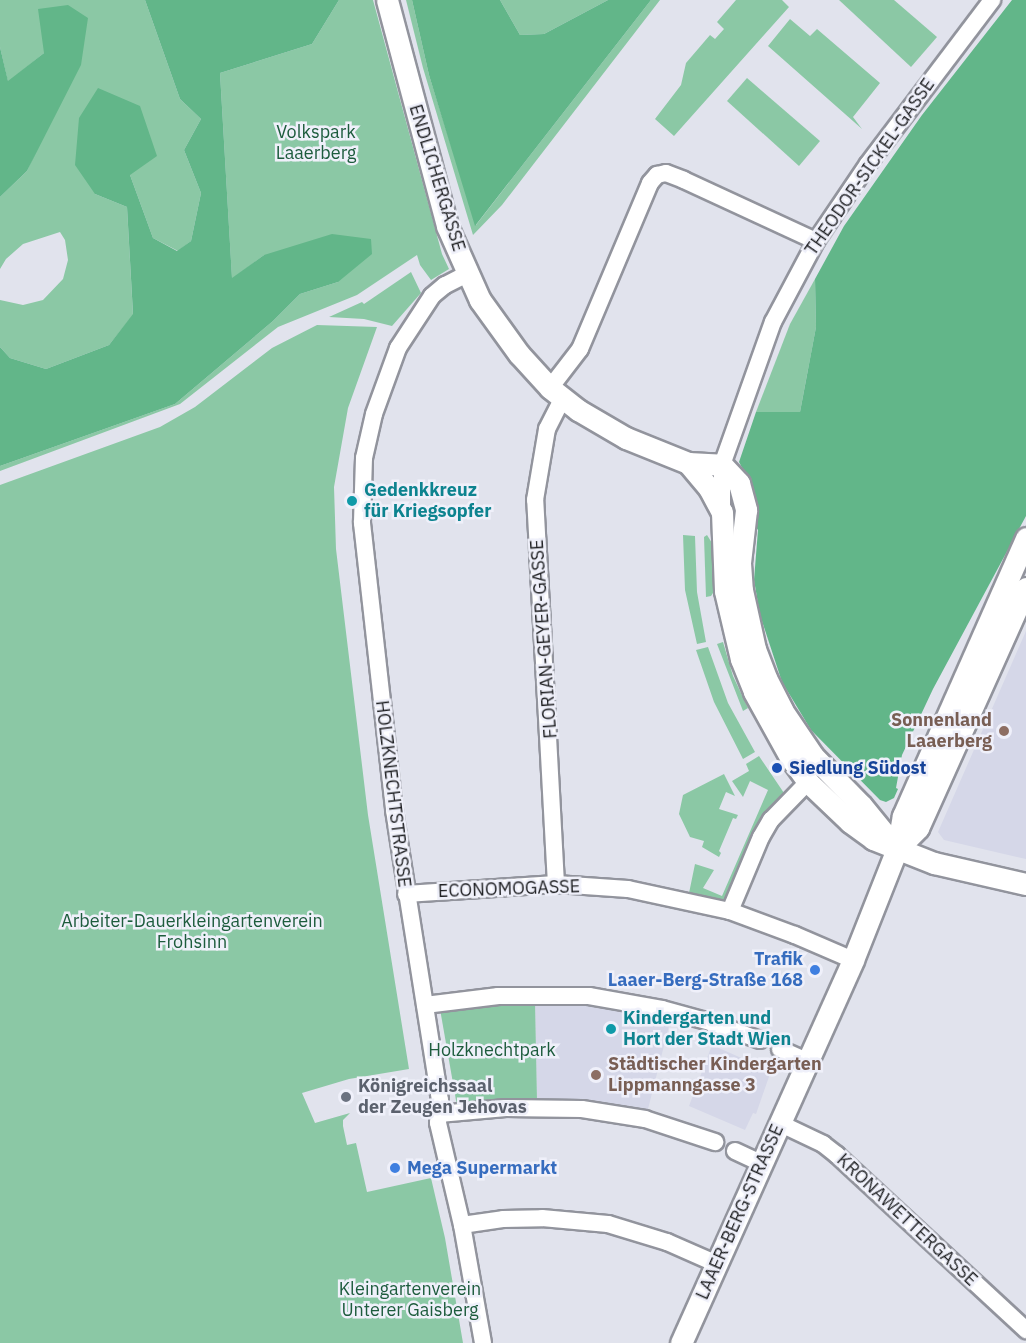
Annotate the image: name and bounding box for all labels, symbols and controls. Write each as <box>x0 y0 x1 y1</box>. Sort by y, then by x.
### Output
street label: THEODOR-SICKEL-GASSE <box>801 74 939 260</box>
street label: ENDLICHERGASSE <box>404 102 470 254</box>
park label: Volkspark Laaerberg <box>276 122 356 164</box>
place label: Gedenkkreuz für Kriegsopfer <box>364 480 491 522</box>
marker: Gedenkkreuz für Kriegsopfer <box>345 494 359 508</box>
street label: FLORIAN-GEYER-GASSE <box>526 539 562 739</box>
street label: HOLZKNECHTSTRASSE <box>371 699 415 889</box>
place label: Sonnenland Laaerberg <box>891 710 992 752</box>
marker: Sonnenland Laaerberg <box>997 724 1011 738</box>
place label: Siedlung Südost <box>789 757 926 779</box>
marker: Siedlung Südost <box>770 761 784 775</box>
street label: ECONOMOGASSE <box>438 876 580 902</box>
park label: Arbeiter-Dauerkleingartenverein Frohsinn <box>61 911 323 954</box>
place label: Trafik Laaer-Berg-Straße 168 <box>608 949 803 992</box>
marker: Trafik Laaer-Berg-Straße 168 <box>808 963 822 977</box>
place label: Kindergarten und Hort der Stadt Wien <box>623 1008 791 1050</box>
marker: Kindergarten und Hort der Stadt Wien <box>604 1022 618 1036</box>
park label: Holzknechtpark <box>428 1039 556 1061</box>
place label: Städtischer Kindergarten Lippmanngasse 3 <box>608 1054 822 1096</box>
marker: Städtischer Kindergarten Lippmanngasse 3 <box>589 1068 603 1082</box>
place label: Königreichssaal der Zeugen Jehovas <box>358 1076 527 1118</box>
marker: Königreichssaal der Zeugen Jehovas <box>339 1090 353 1104</box>
street label: LAAER-BERG-STRASSE <box>692 1121 788 1303</box>
street label: KRONAWETTERGASSE <box>832 1149 982 1291</box>
place label: Mega Supermarkt <box>407 1157 557 1179</box>
marker: Mega Supermarkt <box>388 1161 402 1175</box>
park label: Kleingartenverein Unterer Gaisberg <box>339 1279 481 1322</box>

